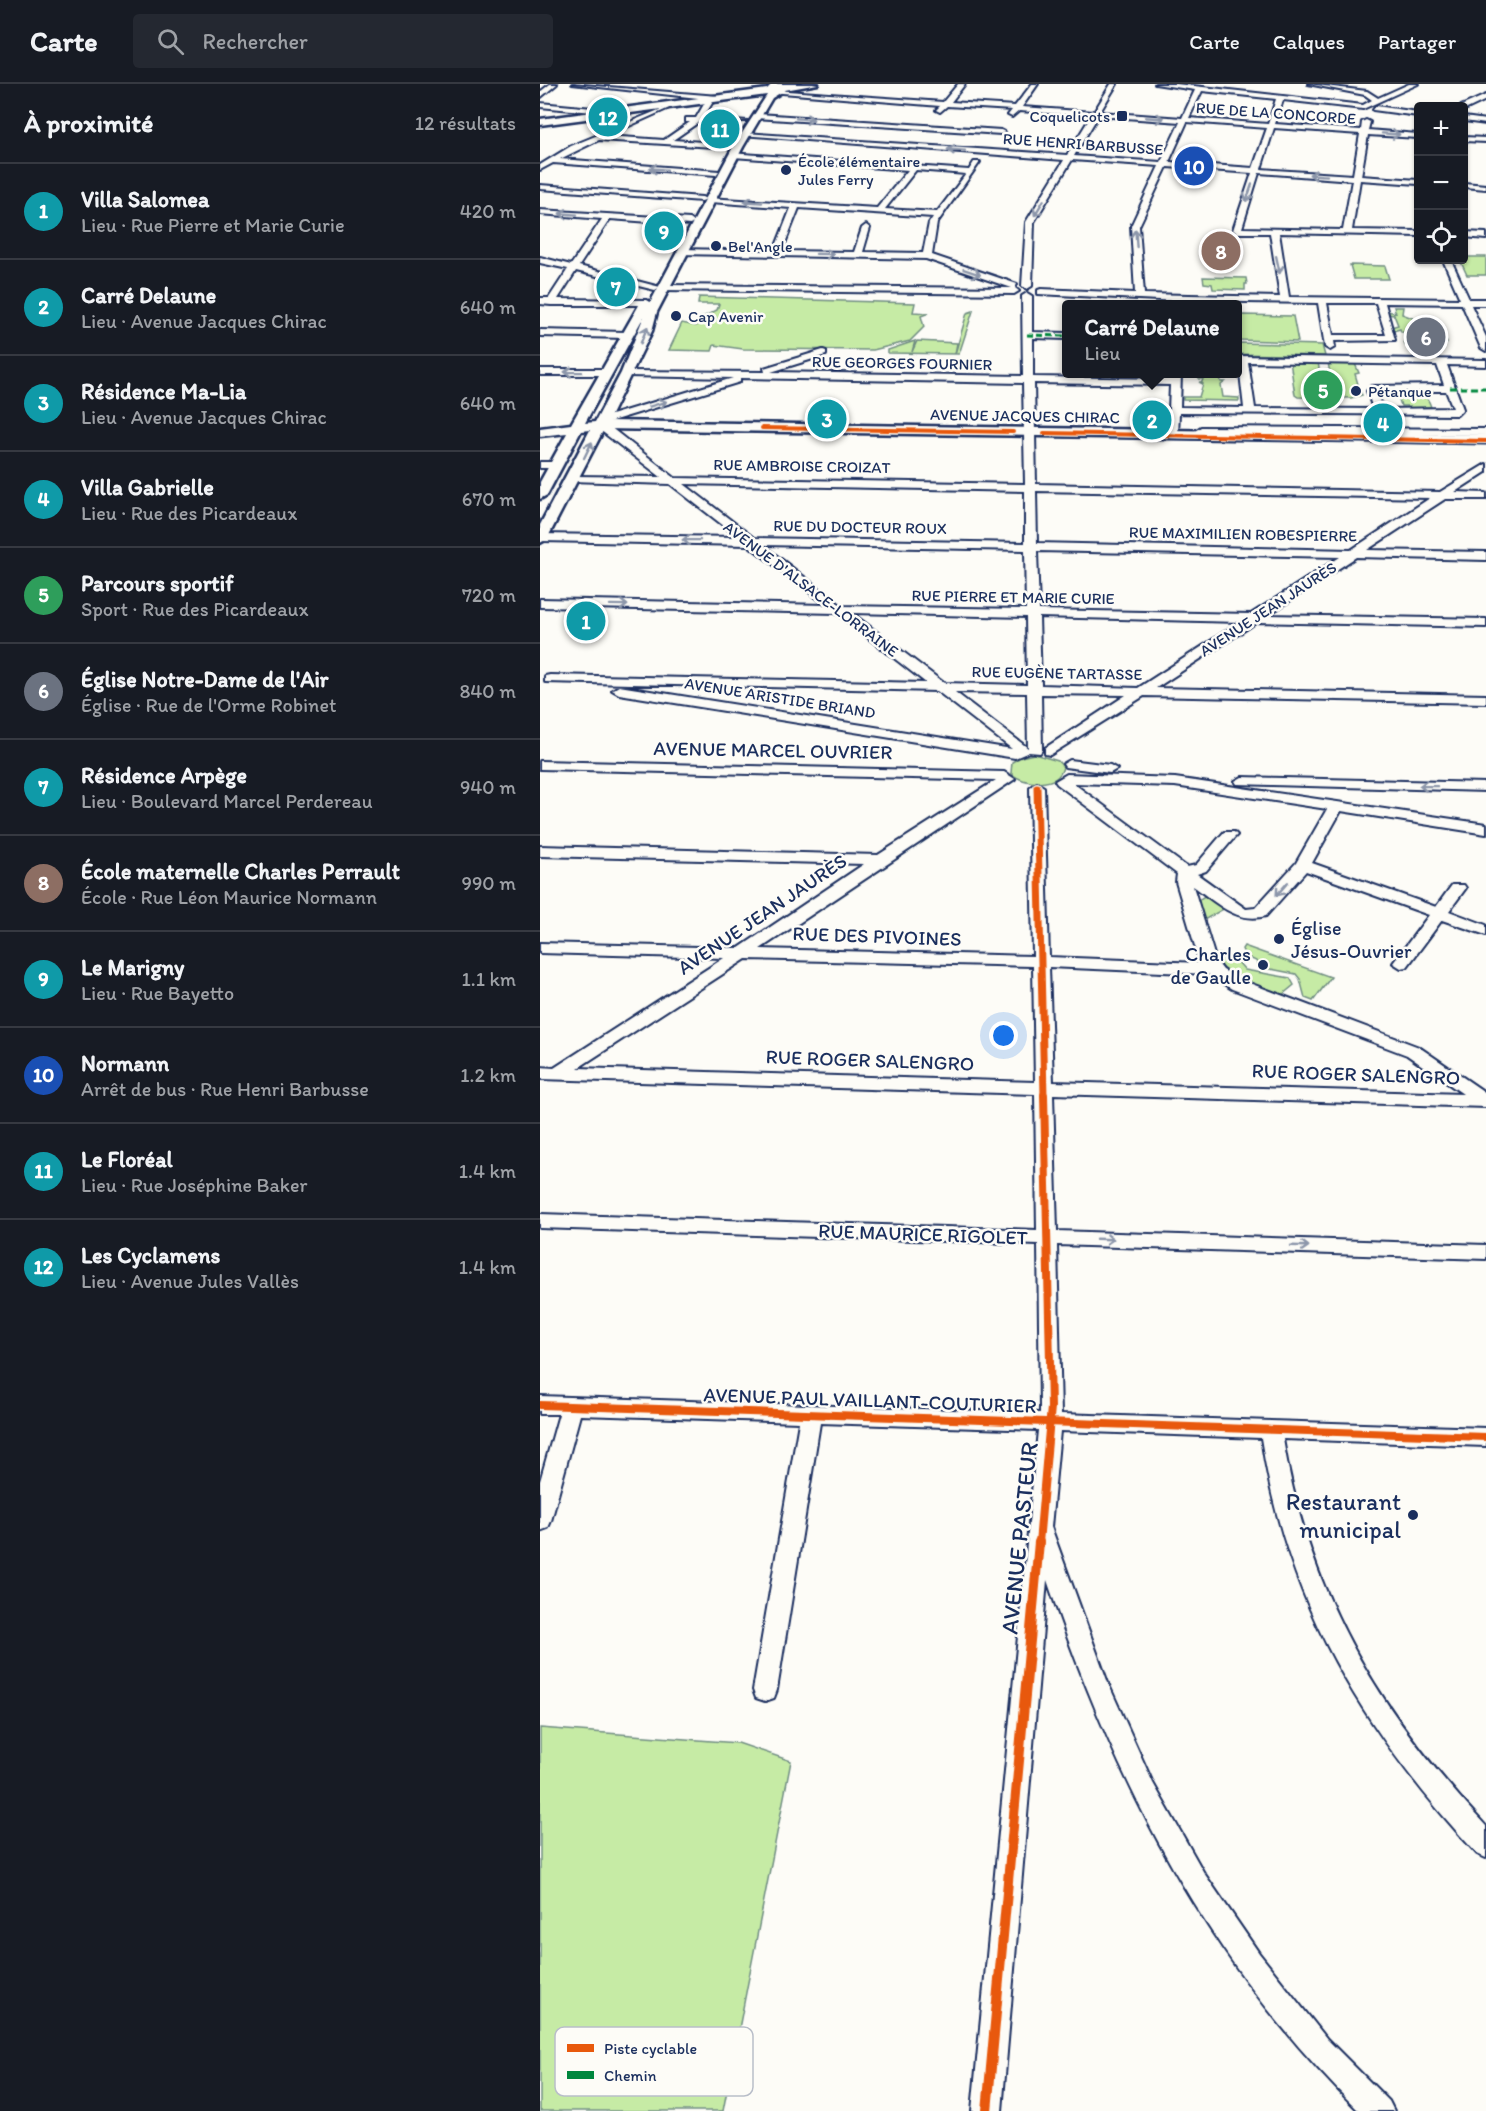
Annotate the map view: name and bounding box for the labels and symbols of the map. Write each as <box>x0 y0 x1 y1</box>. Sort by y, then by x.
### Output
pin: 12 <box>588 94 628 140</box>
street label: RUE DE LA CONCORDE <box>1195 98 1357 128</box>
pin: 11 <box>700 106 740 152</box>
place label: Coquelicots <box>1029 107 1110 126</box>
marker: Coquelicots <box>1115 109 1129 123</box>
one-way arrow <box>1144 113 1164 124</box>
one-way arrow <box>795 114 815 125</box>
street label: RUE HENRI BARBUSSE <box>1002 129 1164 159</box>
one-way arrow <box>1381 129 1401 140</box>
one-way arrow <box>947 144 967 155</box>
pin: 10 <box>1174 144 1214 188</box>
place label: École élémentaire Jules Ferry <box>798 152 921 189</box>
one-way arrow <box>648 163 668 174</box>
marker: École élémentaire Jules Ferry <box>779 163 793 177</box>
one-way arrow <box>1309 169 1329 180</box>
one-way arrow <box>1243 184 1254 203</box>
one-way arrow <box>743 197 763 208</box>
one-way arrow <box>1033 199 1045 216</box>
pin: 9 <box>644 208 684 254</box>
one-way arrow <box>559 209 579 220</box>
one-way arrow <box>1130 228 1141 248</box>
pin: 8 <box>1202 228 1240 274</box>
place label: Bel'Angle <box>728 237 793 256</box>
marker: Bel'Angle <box>709 239 723 253</box>
one-way arrow <box>814 248 834 260</box>
one-way arrow <box>1273 255 1285 274</box>
pin: 7 <box>596 264 636 310</box>
one-way arrow <box>962 267 981 278</box>
place label: Cap Avenir <box>688 307 764 326</box>
marker: Cap Avenir <box>669 309 683 323</box>
pin: 6 <box>1406 314 1446 360</box>
one-way arrow <box>639 327 650 345</box>
street label: RUE GEORGES FOURNIER <box>812 352 993 374</box>
one-way arrow <box>563 366 583 378</box>
pin: 5 <box>1304 368 1342 412</box>
place label: Pétanque <box>1368 382 1432 401</box>
marker: Pétanque <box>1349 384 1363 398</box>
pin: 3 <box>808 396 846 442</box>
one-way arrow <box>648 398 667 409</box>
pin: 2 <box>1132 398 1172 442</box>
pin: 4 <box>1364 400 1402 446</box>
street label: AVENUE JACQUES CHIRAC <box>930 405 1120 427</box>
one-way arrow <box>582 442 594 460</box>
street label: RUE AMBROISE CROIZAT <box>713 455 891 477</box>
street label: RUE DU DOCTEUR ROUX <box>773 516 947 538</box>
street label: AVENUE D'ALSACE-LORRAINE <box>720 517 902 661</box>
street label: RUE MAXIMILIEN ROBESPIERRE <box>1129 523 1357 545</box>
one-way arrow <box>681 534 701 546</box>
street label: AVENUE JEAN JAURÈS <box>1196 558 1340 660</box>
street label: RUE PIERRE ET MARIE CURIE <box>911 586 1115 608</box>
pin: 1 <box>566 598 606 644</box>
one-way arrow <box>609 599 629 611</box>
street label: RUE EUGÈNE TARTASSE <box>971 662 1143 684</box>
street label: AVENUE ARISTIDE BRIAND <box>683 674 877 723</box>
street label: AVENUE MARCEL OUVRIER <box>653 736 893 764</box>
one-way arrow <box>1418 780 1438 791</box>
street label: AVENUE JEAN JAURÈS <box>673 848 851 980</box>
one-way arrow <box>1275 881 1289 896</box>
place label: Église Jésus-Ouvrier <box>1291 916 1412 963</box>
street label: RUE DES PIVOINES <box>792 921 962 951</box>
marker: Église Jésus-Ouvrier <box>1272 932 1286 946</box>
place label: Charles de Gaulle <box>1170 942 1251 989</box>
marker: Charles de Gaulle <box>1256 958 1270 972</box>
your location <box>989 1021 1018 1050</box>
street label: RUE ROGER SALENGRO <box>765 1044 975 1076</box>
street label: RUE ROGER SALENGRO <box>1251 1058 1461 1090</box>
street label: RUE MAURICE RIGOLET <box>818 1218 1028 1250</box>
one-way arrow <box>1094 1234 1114 1245</box>
one-way arrow <box>1289 1240 1309 1252</box>
street label: AVENUE PAUL VAILLANT-COUTURIER <box>703 1382 1037 1418</box>
street label: AVENUE PASTEUR <box>994 1440 1044 1636</box>
place label: Restaurant municipal <box>1286 1487 1401 1544</box>
marker: Restaurant municipal <box>1406 1508 1420 1522</box>
legend <box>555 2027 753 2096</box>
text: Piste cyclable <box>604 2039 697 2058</box>
text: Chemin <box>604 2066 657 2085</box>

